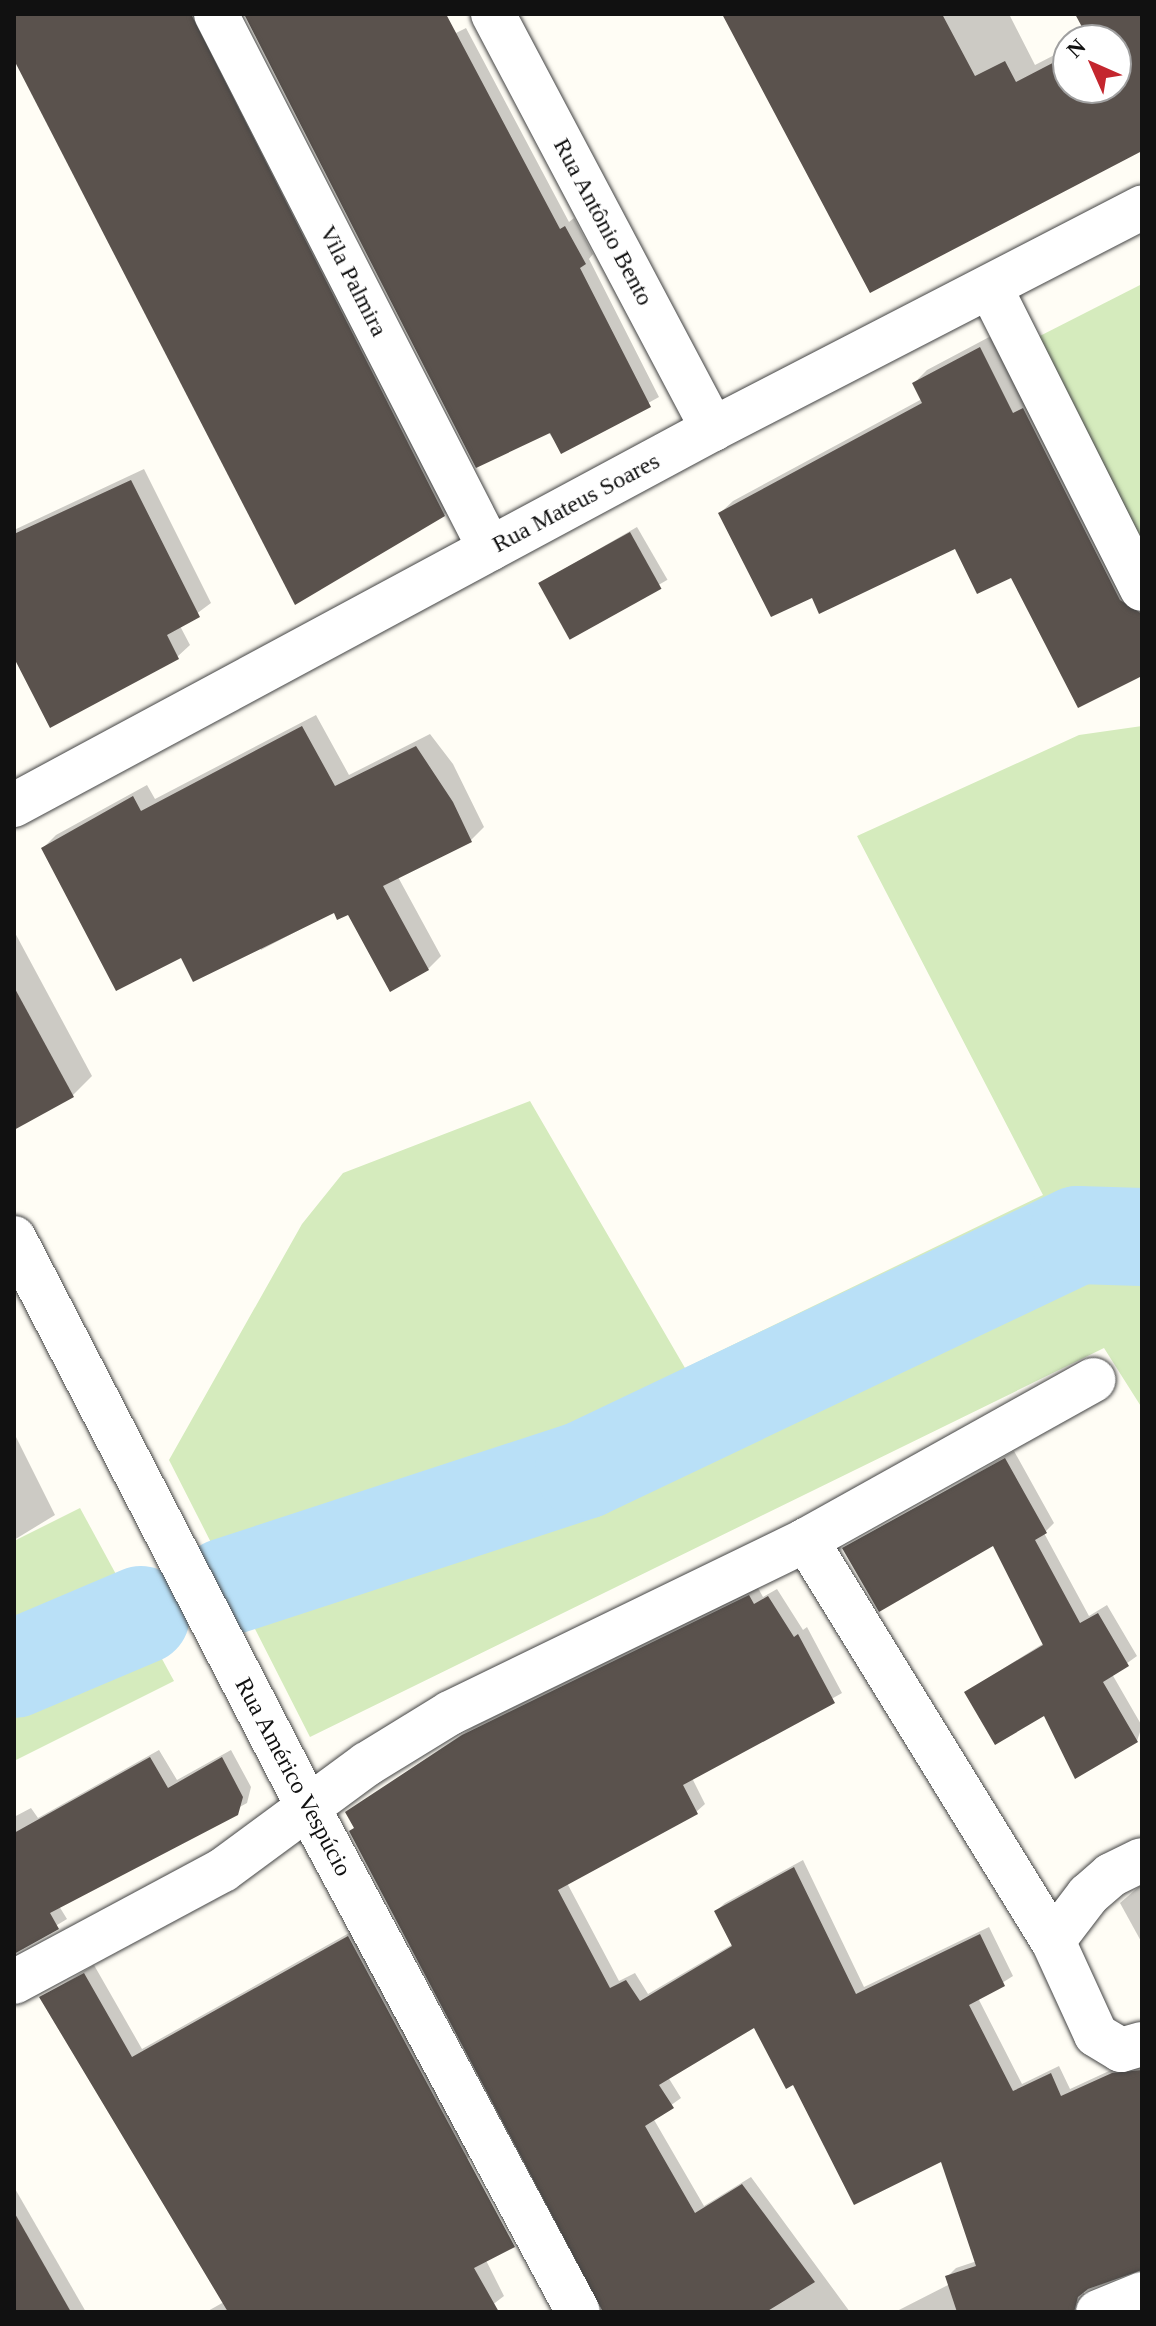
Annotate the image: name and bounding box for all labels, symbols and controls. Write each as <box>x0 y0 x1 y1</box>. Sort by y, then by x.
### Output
north arrow <box>1052 24 1132 104</box>
text: N <box>1062 34 1091 63</box>
street label: Rua Antônio Bento <box>546 133 660 311</box>
street label: Vila Palmira <box>313 221 393 341</box>
street label: Rua Mateus Soares <box>487 447 665 559</box>
street label: Rua Américo Vespúcio <box>228 1672 358 1882</box>

